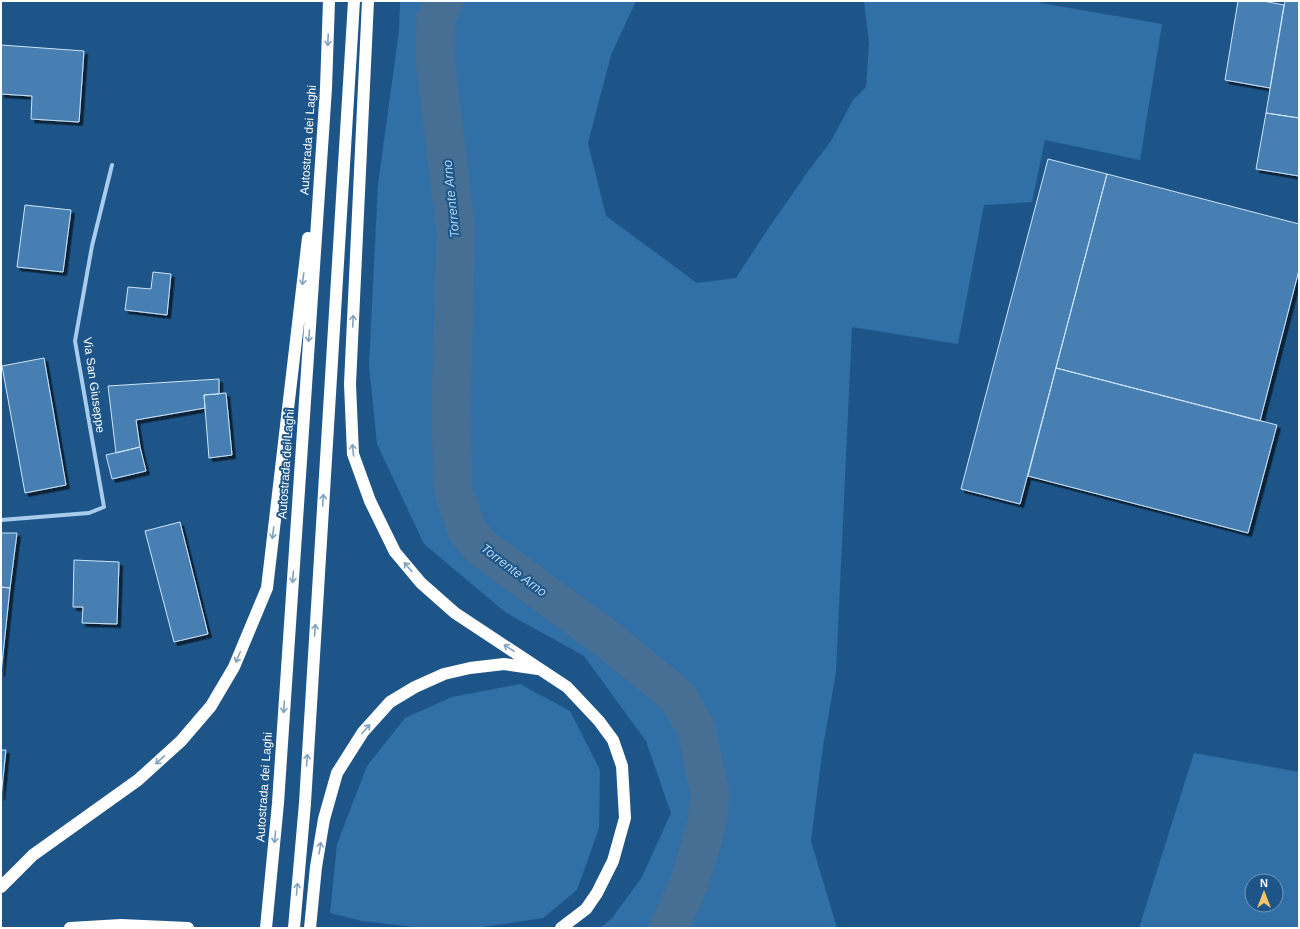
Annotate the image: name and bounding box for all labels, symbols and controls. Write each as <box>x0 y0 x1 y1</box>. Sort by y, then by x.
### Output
one-way arrow <box>324 33 331 46</box>
street label: Autostrada dei Laghi <box>297 85 319 195</box>
water label: Torrente Arno <box>439 159 463 239</box>
one-way arrow <box>299 272 307 285</box>
one-way arrow <box>350 315 357 328</box>
one-way arrow <box>305 329 313 342</box>
street label: Via San Giuseppe <box>80 336 108 434</box>
street label: Autostrada dei Laghi <box>275 409 297 519</box>
one-way arrow <box>349 444 357 457</box>
one-way arrow <box>320 494 327 507</box>
one-way arrow <box>269 526 277 539</box>
water label: Torrente Arno <box>478 540 550 600</box>
one-way arrow <box>403 562 412 572</box>
one-way arrow <box>289 570 296 583</box>
one-way arrow <box>312 624 319 637</box>
one-way arrow <box>503 644 514 652</box>
one-way arrow <box>233 651 241 663</box>
one-way arrow <box>280 700 288 713</box>
one-way arrow <box>362 723 371 734</box>
street label: Autostrada dei Laghi <box>253 732 275 842</box>
one-way arrow <box>304 754 311 767</box>
one-way arrow <box>155 755 165 764</box>
one-way arrow <box>271 830 278 843</box>
one-way arrow <box>316 841 324 854</box>
north arrow <box>1244 873 1284 913</box>
text: N <box>1260 877 1268 889</box>
one-way arrow <box>294 883 301 896</box>

